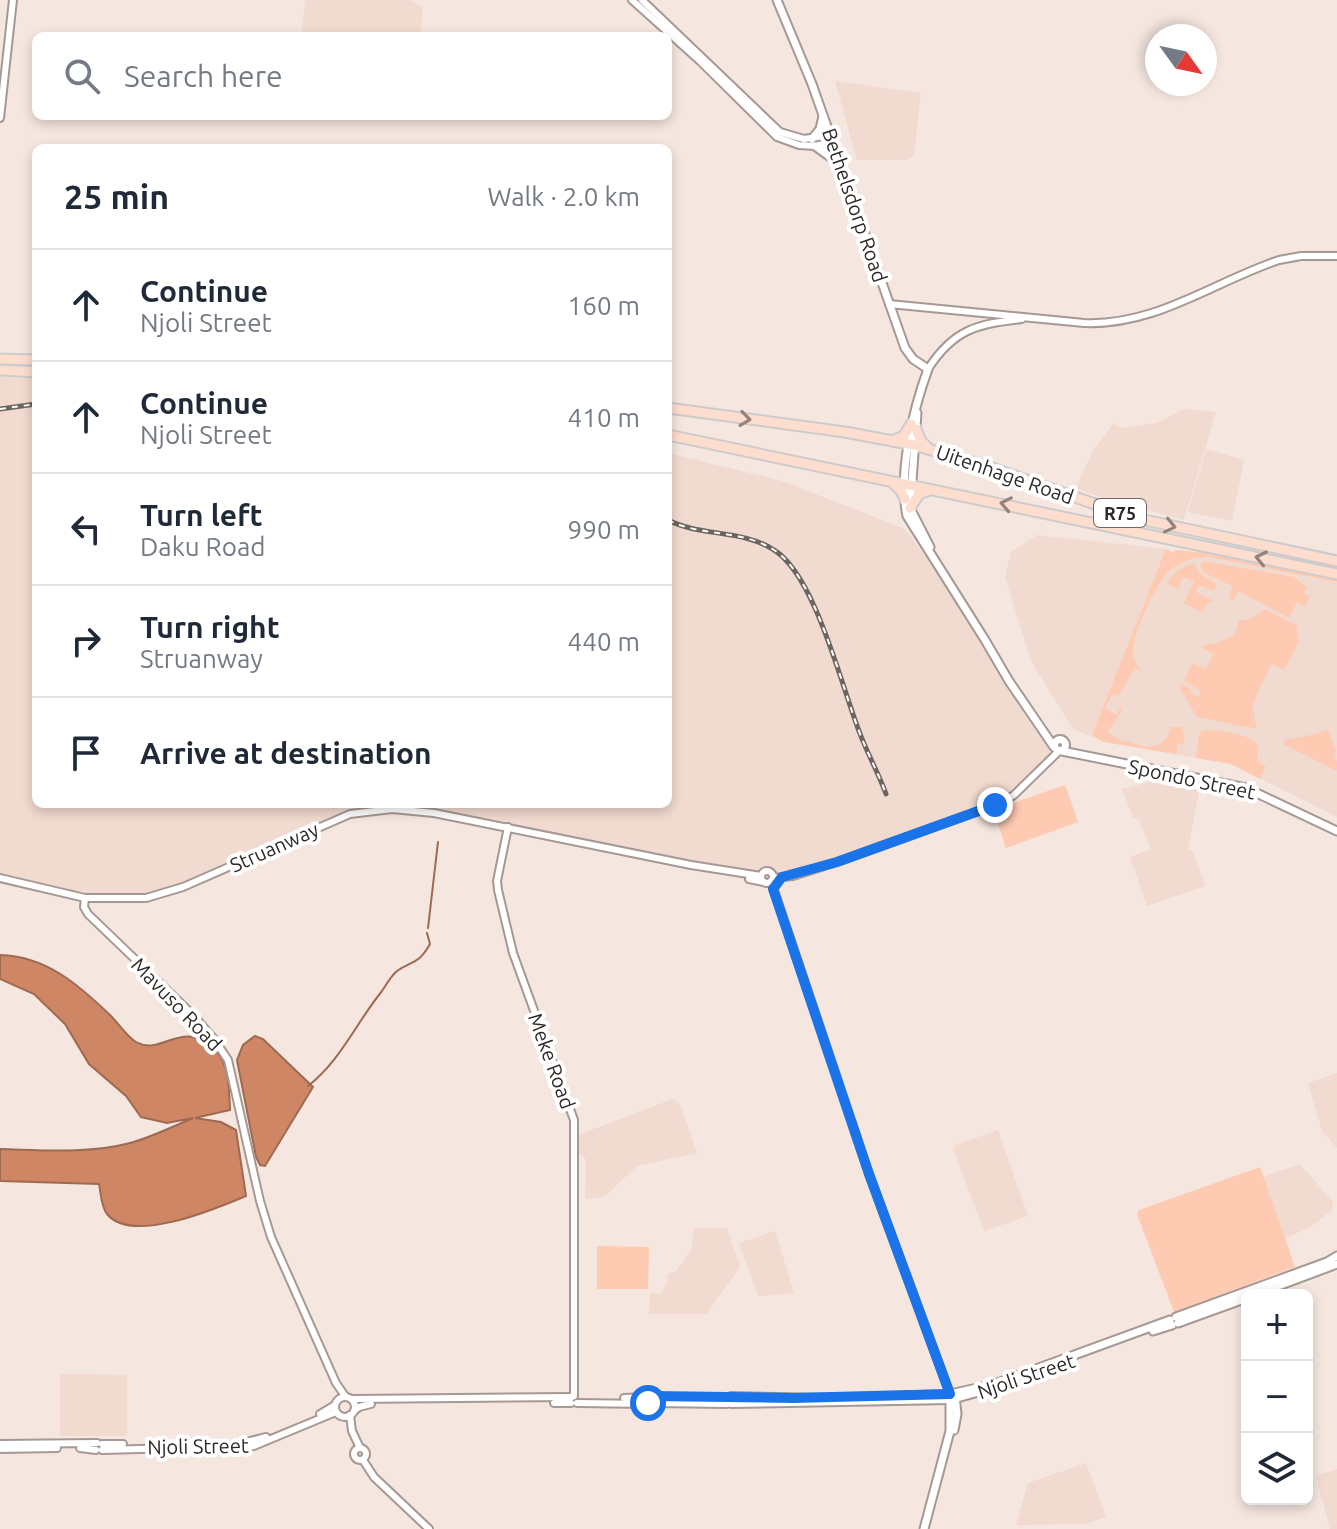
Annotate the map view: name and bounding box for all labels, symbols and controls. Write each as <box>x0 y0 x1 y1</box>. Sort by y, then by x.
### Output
north arrow <box>1145 24 1217 96</box>
search box <box>32 32 672 120</box>
icon: search <box>60 54 104 98</box>
text: Search here <box>124 59 283 93</box>
street label: Bethelsdorp Road <box>818 125 892 285</box>
text: 25 min <box>64 177 169 215</box>
text: Walk · 2.0 km <box>488 182 640 211</box>
text: Continue <box>140 274 268 308</box>
icon: ahead <box>64 283 108 327</box>
text: 160 m <box>568 291 640 320</box>
text: Njoli Street <box>140 308 272 337</box>
text: Continue <box>140 386 268 420</box>
icon: ahead <box>64 395 108 439</box>
text: 410 m <box>568 403 640 432</box>
one-way arrow <box>739 410 752 427</box>
text: Njoli Street <box>140 420 272 449</box>
street label: Uitenhage Road <box>933 440 1077 508</box>
one-way arrow <box>999 497 1013 514</box>
text: Turn left <box>140 498 262 532</box>
road number: R75 <box>1094 499 1146 527</box>
icon: left <box>64 507 108 551</box>
text: 990 m <box>568 515 640 544</box>
one-way arrow <box>1162 517 1176 534</box>
text: Daku Road <box>140 532 266 561</box>
one-way arrow <box>1254 550 1268 567</box>
text: Turn right <box>140 610 280 644</box>
icon: right <box>64 619 108 663</box>
text: 440 m <box>568 627 640 656</box>
text: Struanway <box>140 644 263 673</box>
icon: arrive <box>64 731 108 775</box>
text: Arrive at destination <box>140 736 432 770</box>
street label: Spondo Street <box>1126 754 1258 804</box>
route end <box>977 787 1013 823</box>
street label: Struanway <box>226 817 322 877</box>
street label: Mavuso Road <box>127 953 227 1055</box>
street label: Meke Road <box>524 1010 580 1112</box>
map controls <box>1241 1289 1313 1505</box>
button: + <box>1241 1289 1313 1361</box>
street label: Njoli Street <box>974 1349 1078 1403</box>
button: − <box>1241 1361 1313 1433</box>
route start <box>630 1385 666 1421</box>
button: layers <box>1241 1433 1313 1505</box>
street label: Njoli Street <box>147 1434 249 1458</box>

